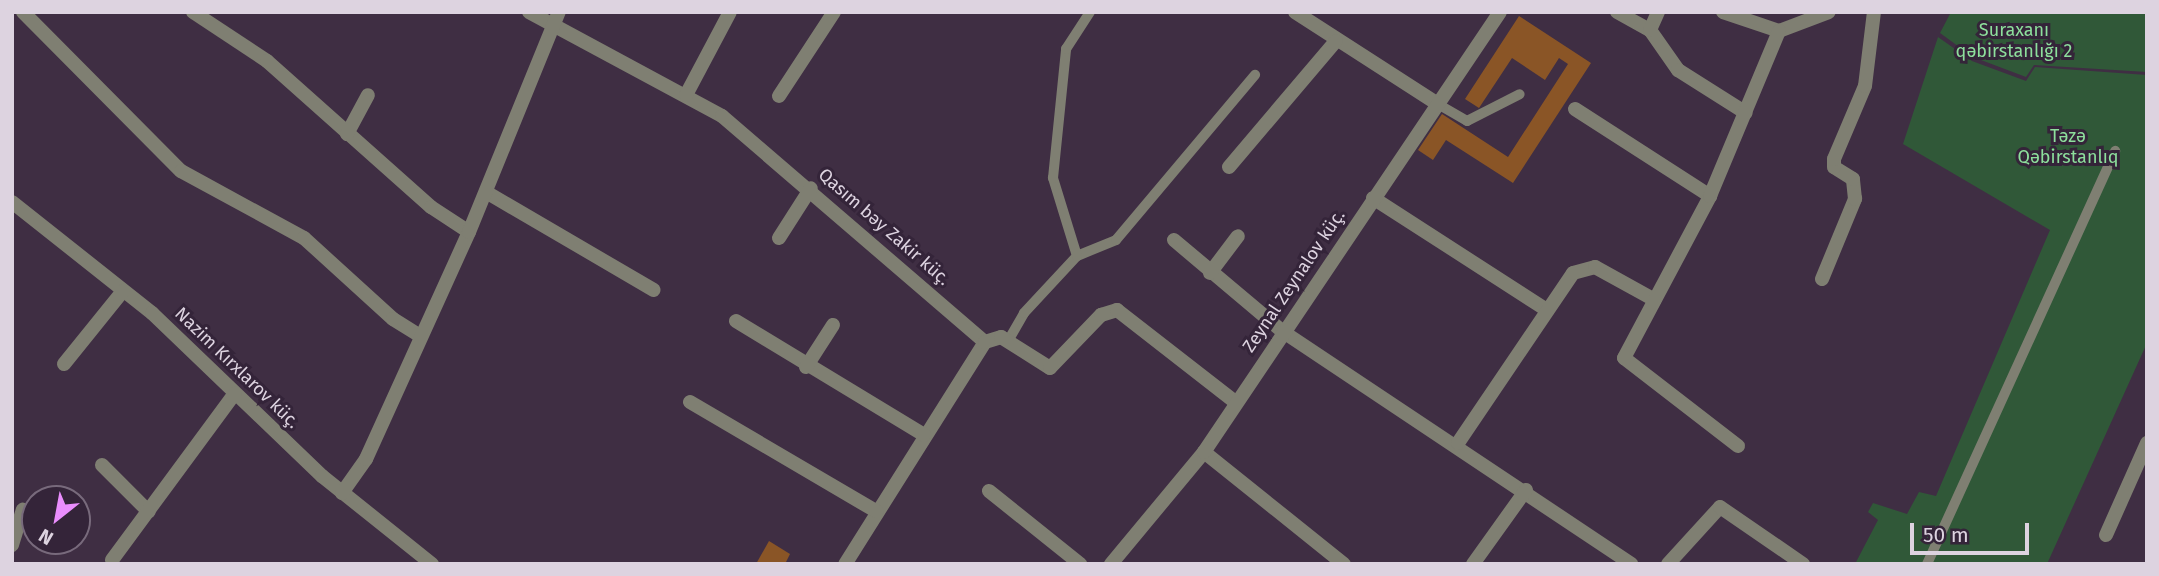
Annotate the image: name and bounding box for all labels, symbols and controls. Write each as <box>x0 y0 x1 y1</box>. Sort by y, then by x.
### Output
park label: Suraxanı qəbirstanlığı 2 <box>1956 20 2072 62</box>
park label: Təzə Qəbirstanlıq <box>2017 126 2119 168</box>
street label: Qasım bəy Zakir küç. <box>814 164 954 290</box>
street label: Zeynal Zeynalov küç. <box>1238 206 1350 356</box>
street label: Nazim Kırxlarov küç. <box>170 303 304 433</box>
north arrow <box>21 485 91 555</box>
scale bar <box>1914 510 2033 554</box>
text: 50 m <box>1923 522 1969 548</box>
text: N <box>35 524 57 550</box>

